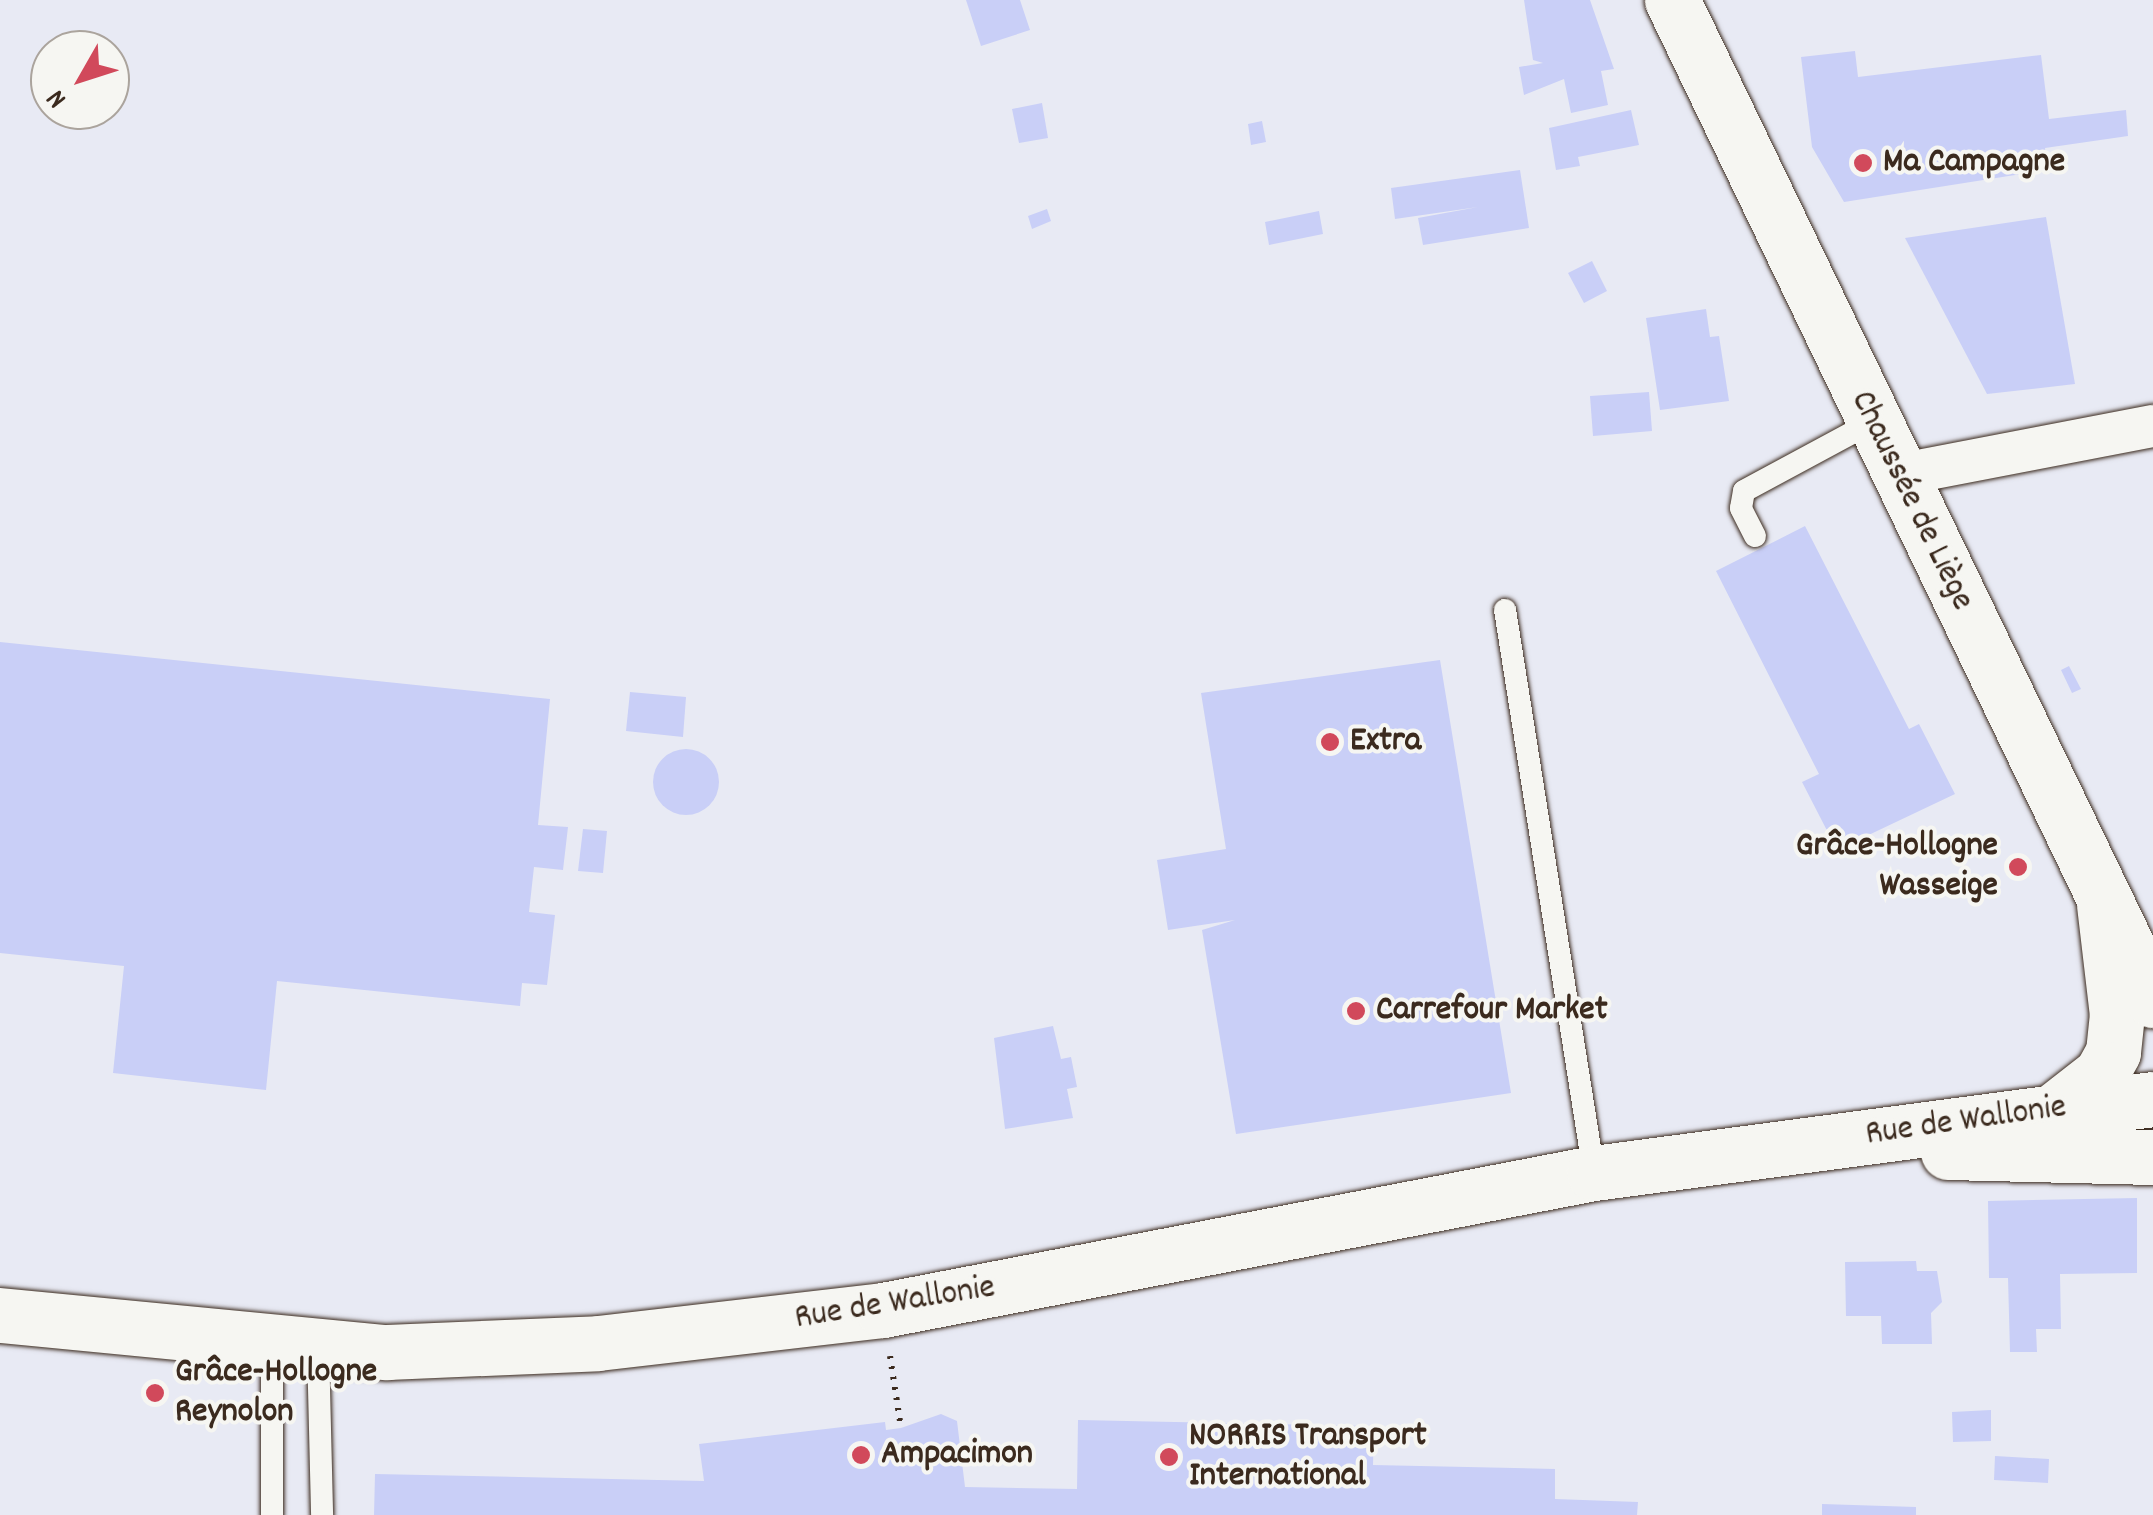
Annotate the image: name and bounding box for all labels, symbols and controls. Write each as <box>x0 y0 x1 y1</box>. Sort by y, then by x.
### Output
north arrow <box>30 30 130 130</box>
text: N <box>38 80 78 116</box>
place label: Ma Campagne <box>1883 142 2065 184</box>
marker: Ma Campagne <box>1852 152 1874 174</box>
street label: Chaussée de Liège <box>1840 384 1982 618</box>
place label: Extra <box>1350 721 1421 763</box>
marker: Extra <box>1319 731 1341 753</box>
place label: Grâce-Hollogne Wasseige <box>1796 826 1998 908</box>
marker: Grâce-Hollogne Wasseige <box>2007 856 2029 878</box>
place label: Carrefour Market <box>1376 990 1608 1032</box>
marker: Carrefour Market <box>1345 1000 1367 1022</box>
street label: Rue de Wallonie <box>1863 1087 2069 1157</box>
street label: Rue de Wallonie <box>792 1267 998 1341</box>
place label: Grâce-Hollogne Reynolon <box>175 1352 377 1434</box>
marker: Grâce-Hollogne Reynolon <box>144 1382 166 1404</box>
place label: NORRIS Transport International <box>1189 1416 1427 1498</box>
place label: Ampacimon <box>881 1434 1033 1476</box>
marker: Ampacimon <box>850 1444 872 1466</box>
marker: NORRIS Transport International <box>1158 1446 1180 1468</box>

